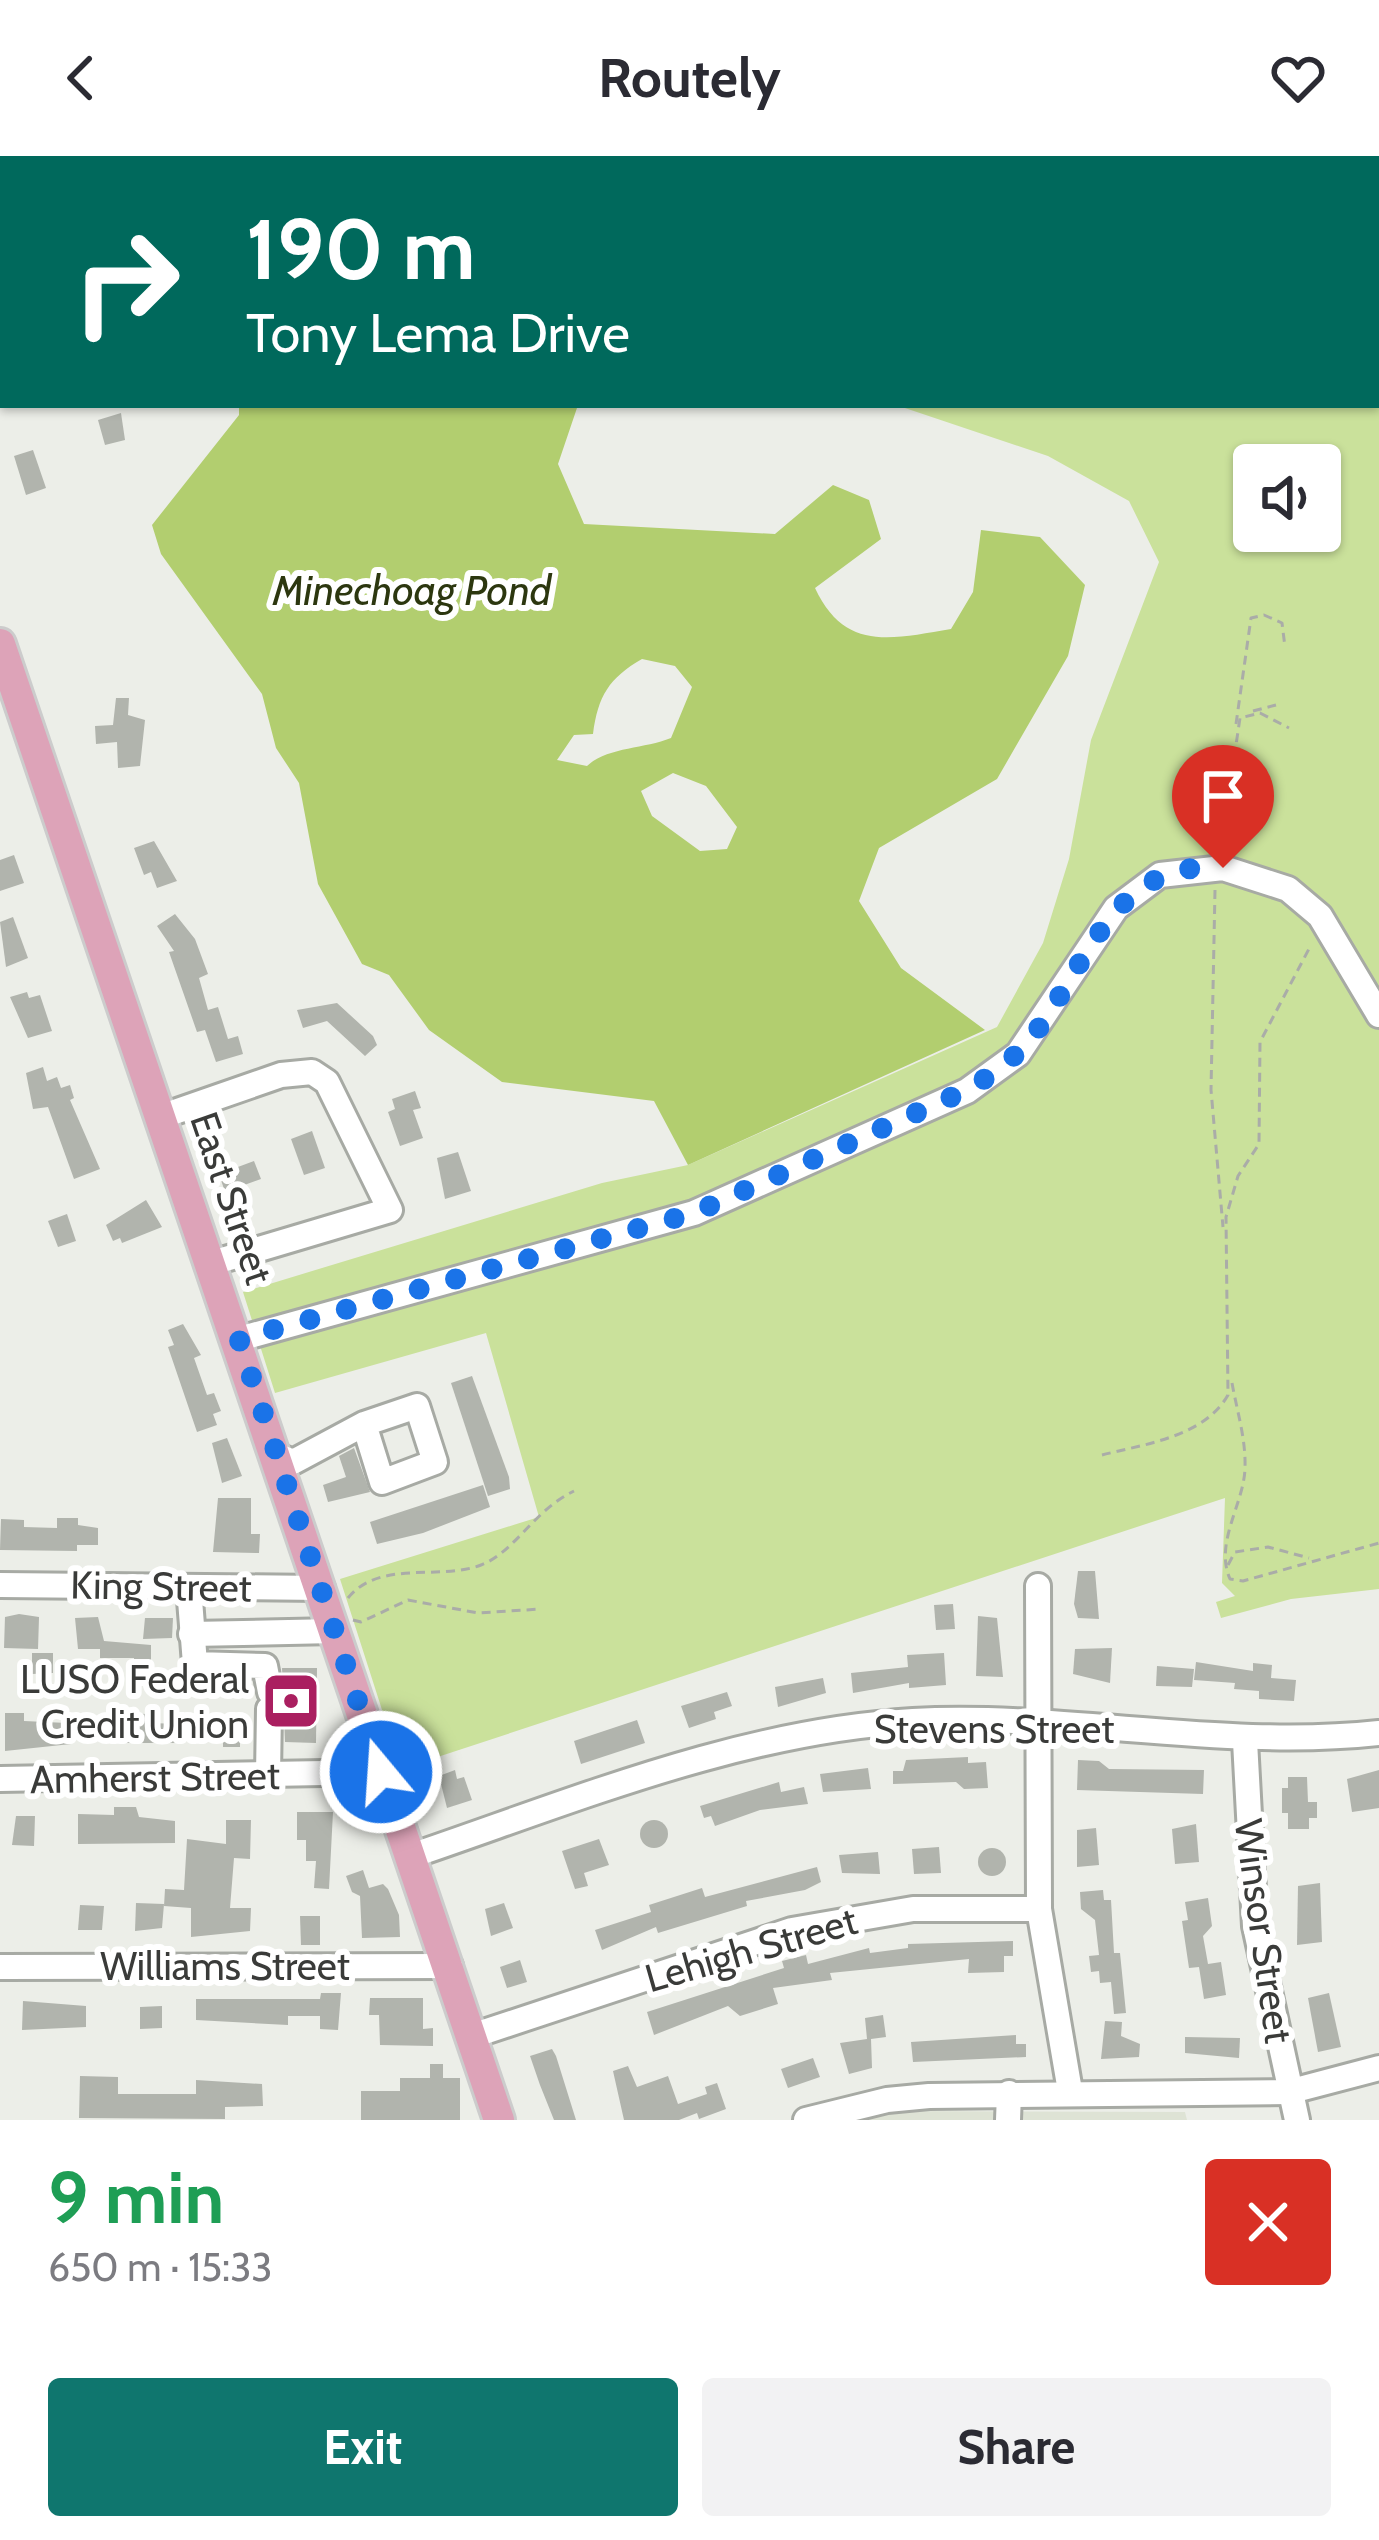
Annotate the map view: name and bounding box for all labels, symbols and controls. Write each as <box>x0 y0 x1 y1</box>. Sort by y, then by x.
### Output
icon: back <box>48 45 114 111</box>
text: Routely <box>598 45 781 111</box>
icon: heart <box>1265 45 1331 111</box>
text: 190 m <box>246 198 475 300</box>
icon: right <box>48 204 204 360</box>
text: Tony Lema Drive <box>246 300 630 366</box>
map controls <box>1233 444 1341 552</box>
button: sound <box>1233 444 1341 552</box>
water label: Minechoag Pond <box>271 564 553 616</box>
pin <box>1172 745 1274 868</box>
icon: arrive <box>1190 763 1256 829</box>
street label: East Street <box>180 1106 284 1290</box>
street label: King Street <box>70 1560 252 1612</box>
place label: LUSO Federal Credit Union <box>20 1655 249 1748</box>
bank icon: LUSO Federal Credit Union <box>260 1670 322 1732</box>
street label: Stevens Street <box>874 1705 1114 1753</box>
position arrow <box>318 1709 444 1835</box>
street label: Amherst Street <box>30 1751 280 1803</box>
street label: Winsor Street <box>1225 1816 1303 2046</box>
street label: Lehigh Street <box>640 1896 862 2002</box>
street label: Williams Street <box>100 1942 350 1990</box>
text: 9 min <box>48 2154 224 2241</box>
button: close <box>1205 2159 1331 2285</box>
text: 650 m · 15:33 <box>48 2243 272 2291</box>
button: Exit <box>48 2378 678 2516</box>
button: Share <box>702 2378 1331 2516</box>

